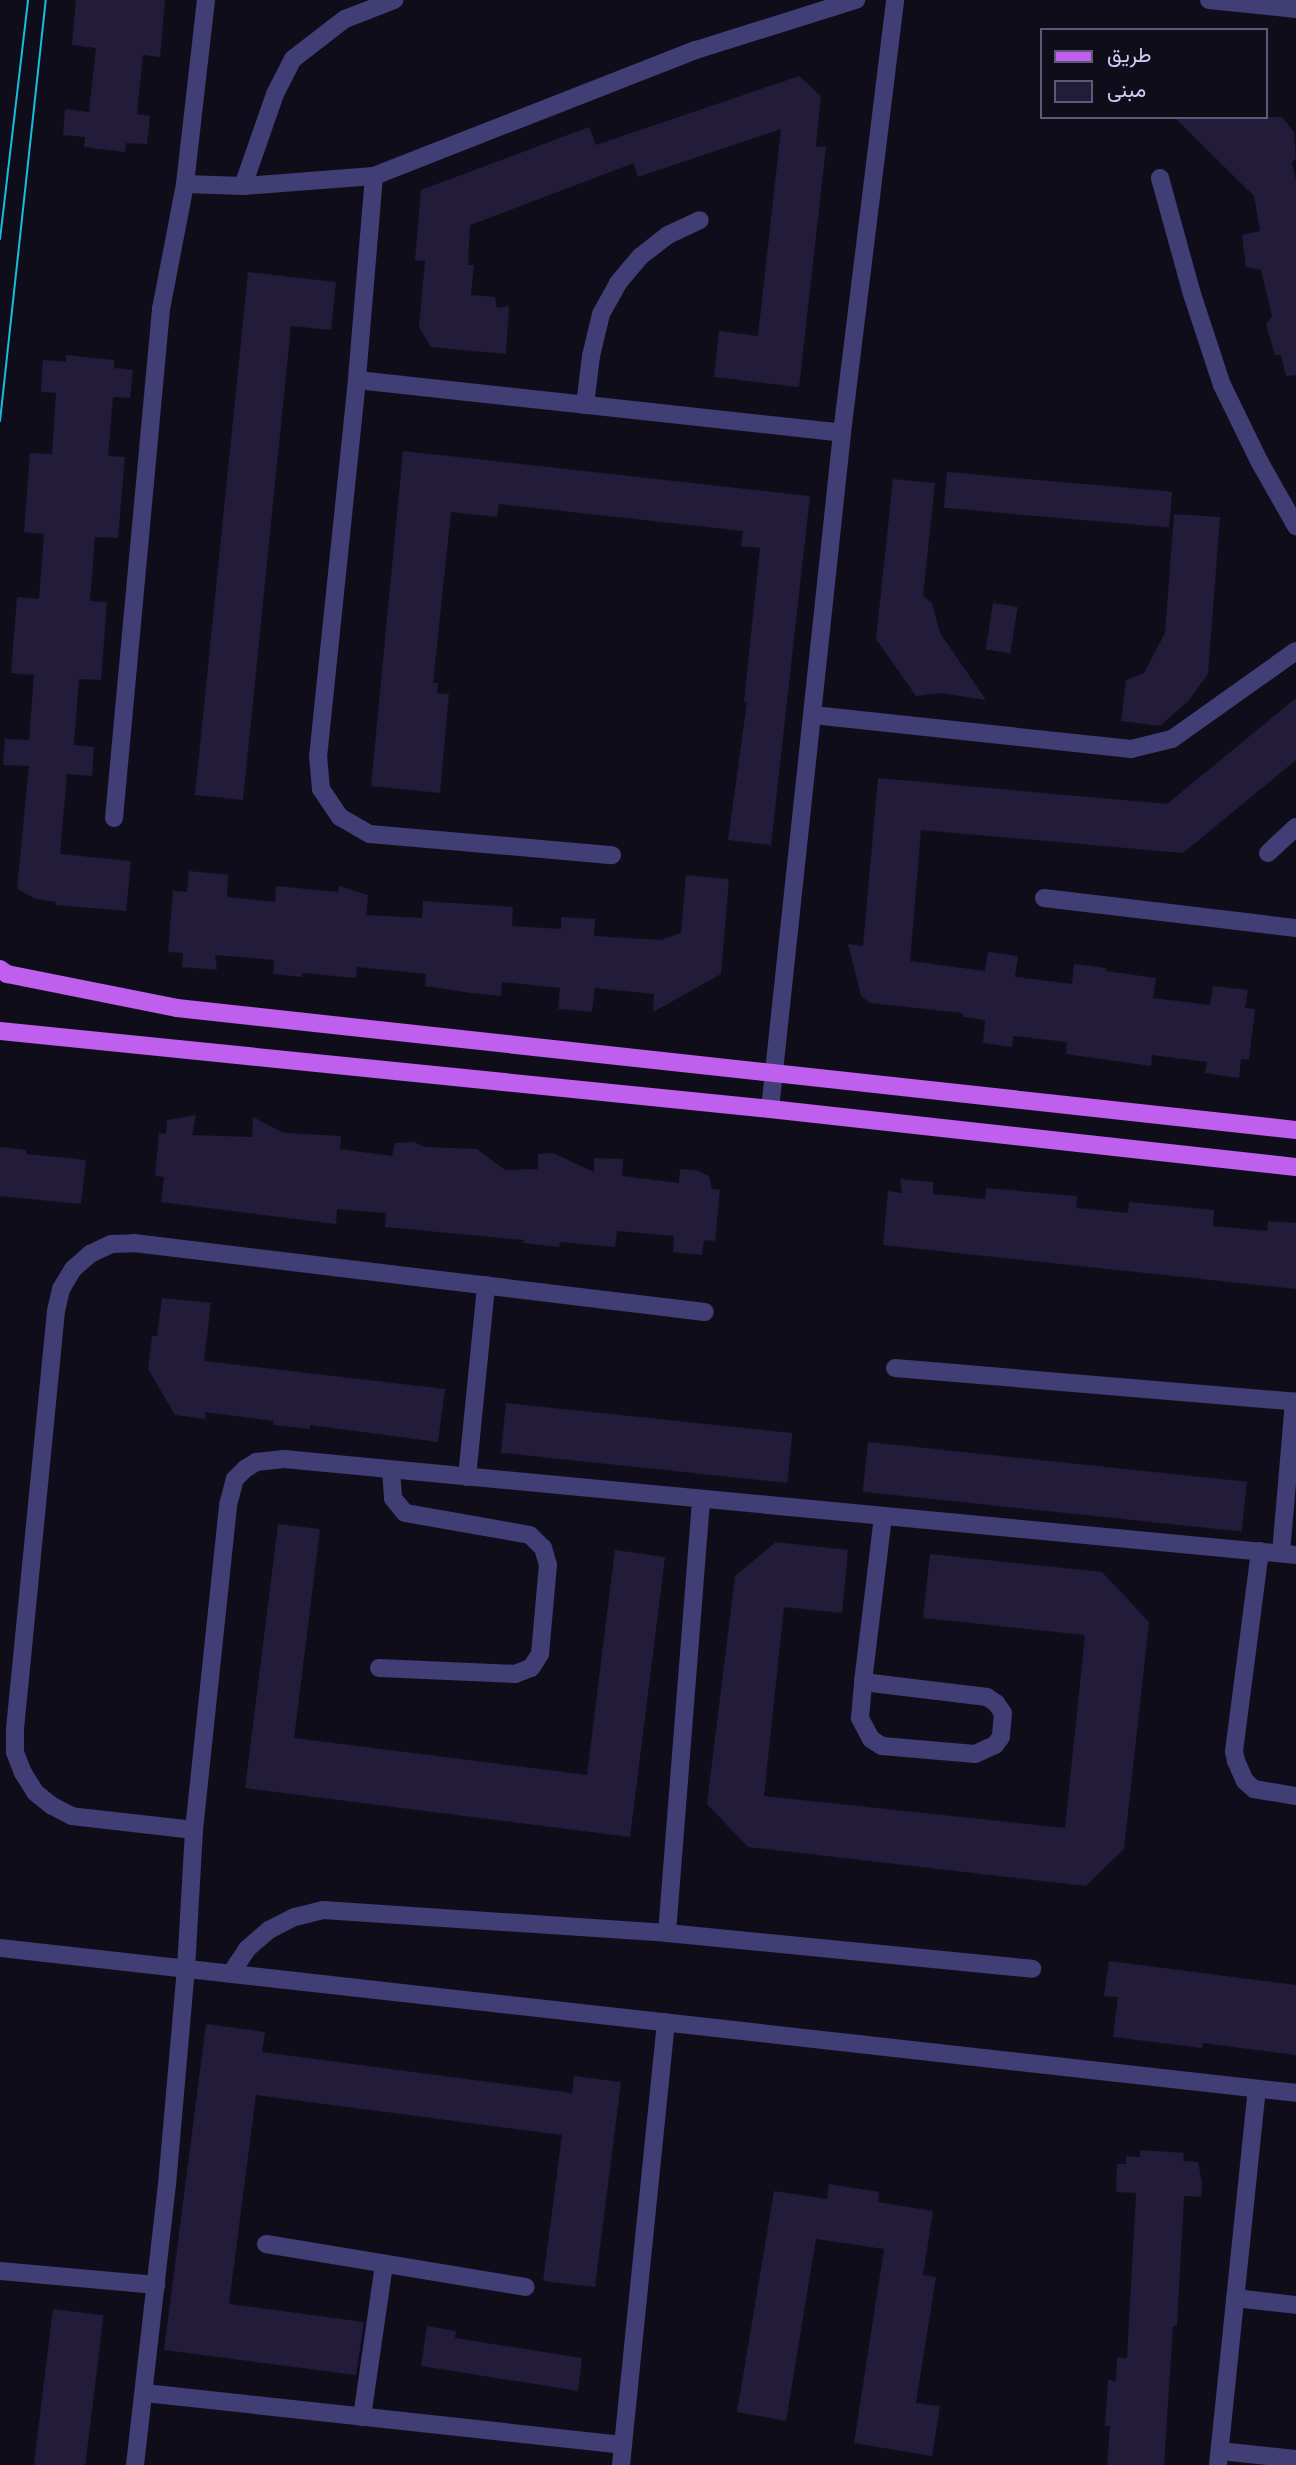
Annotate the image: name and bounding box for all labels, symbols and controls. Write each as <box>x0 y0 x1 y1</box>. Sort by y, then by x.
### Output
legend <box>1040 28 1268 119</box>
text: طريق <box>1107 41 1152 67</box>
text: مبنى <box>1107 76 1146 102</box>

